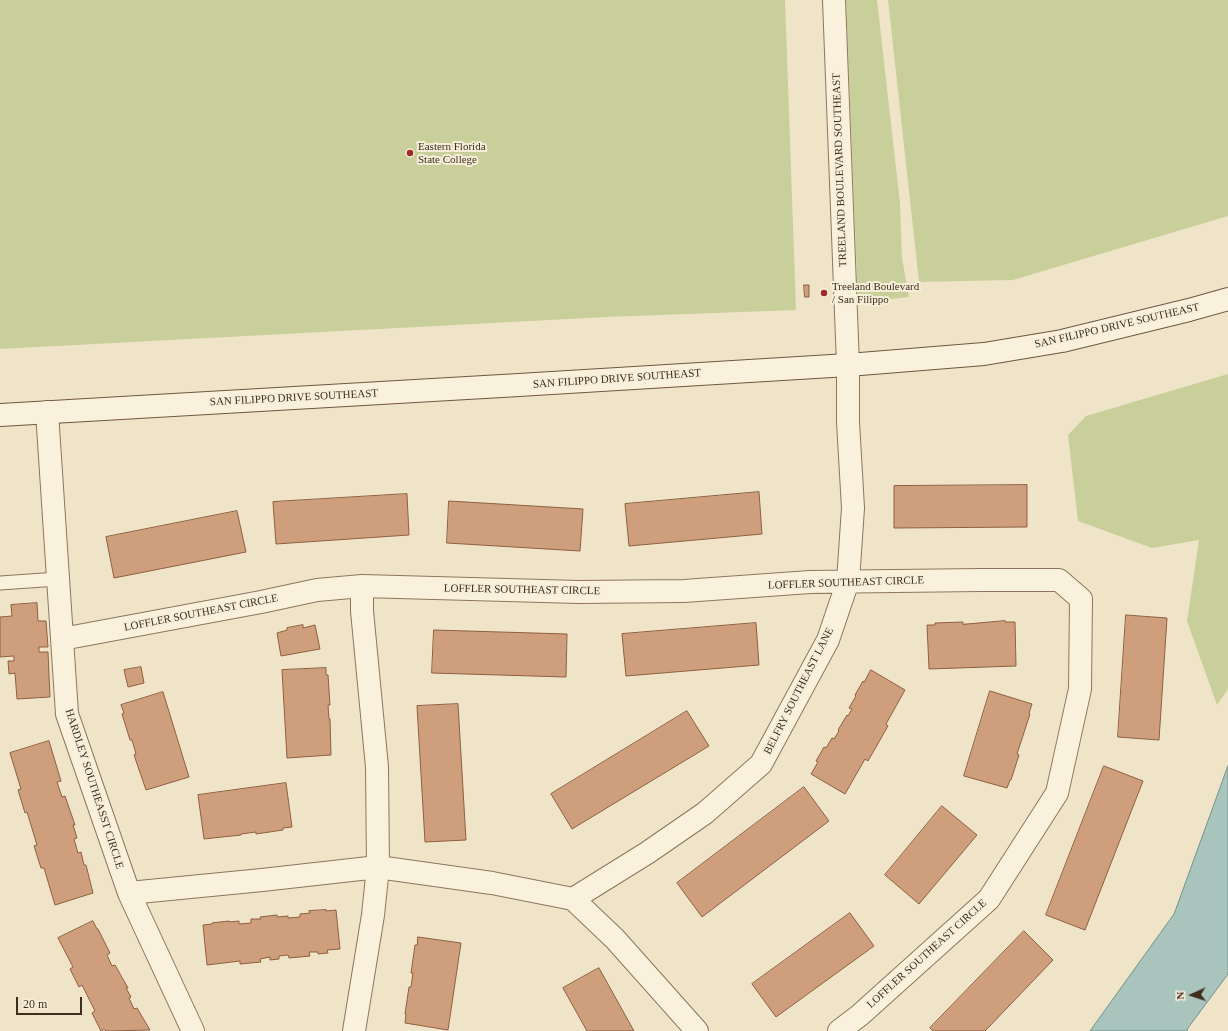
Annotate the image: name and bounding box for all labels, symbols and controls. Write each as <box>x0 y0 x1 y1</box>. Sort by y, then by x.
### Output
street label: TREELAND BOULEVARD SOUTHEAST <box>830 73 850 267</box>
place label: Eastern Florida State College <box>418 140 486 166</box>
marker: Eastern Florida State College <box>405 148 415 158</box>
place label: Treeland Boulevard / San Filippo <box>832 280 919 306</box>
marker: Treeland Boulevard / San Filippo <box>819 288 829 298</box>
street label: SAN FILIPPO DRIVE SOUTHEAST <box>1033 301 1201 351</box>
street label: SAN FILIPPO DRIVE SOUTHEAST <box>533 367 701 391</box>
street label: SAN FILIPPO DRIVE SOUTHEAST <box>210 387 378 409</box>
street label: LOFFLER SOUTHEAST CIRCLE <box>768 574 924 592</box>
street label: LOFFLER SOUTHEAST CIRCLE <box>444 582 600 598</box>
street label: LOFFLER SOUTHEAST CIRCLE <box>123 592 279 634</box>
street label: BELFRY SOUTHEAST LANE <box>761 625 837 757</box>
street label: HARDLEY SOUTHEASST CIRCLE <box>62 707 126 871</box>
street label: LOFFLER SOUTHEAST CIRCLE <box>864 897 990 1011</box>
north arrow <box>1172 975 1212 1015</box>
scale bar <box>18 989 84 1015</box>
text: N <box>1174 991 1186 1000</box>
text: 20 m <box>23 997 47 1011</box>

